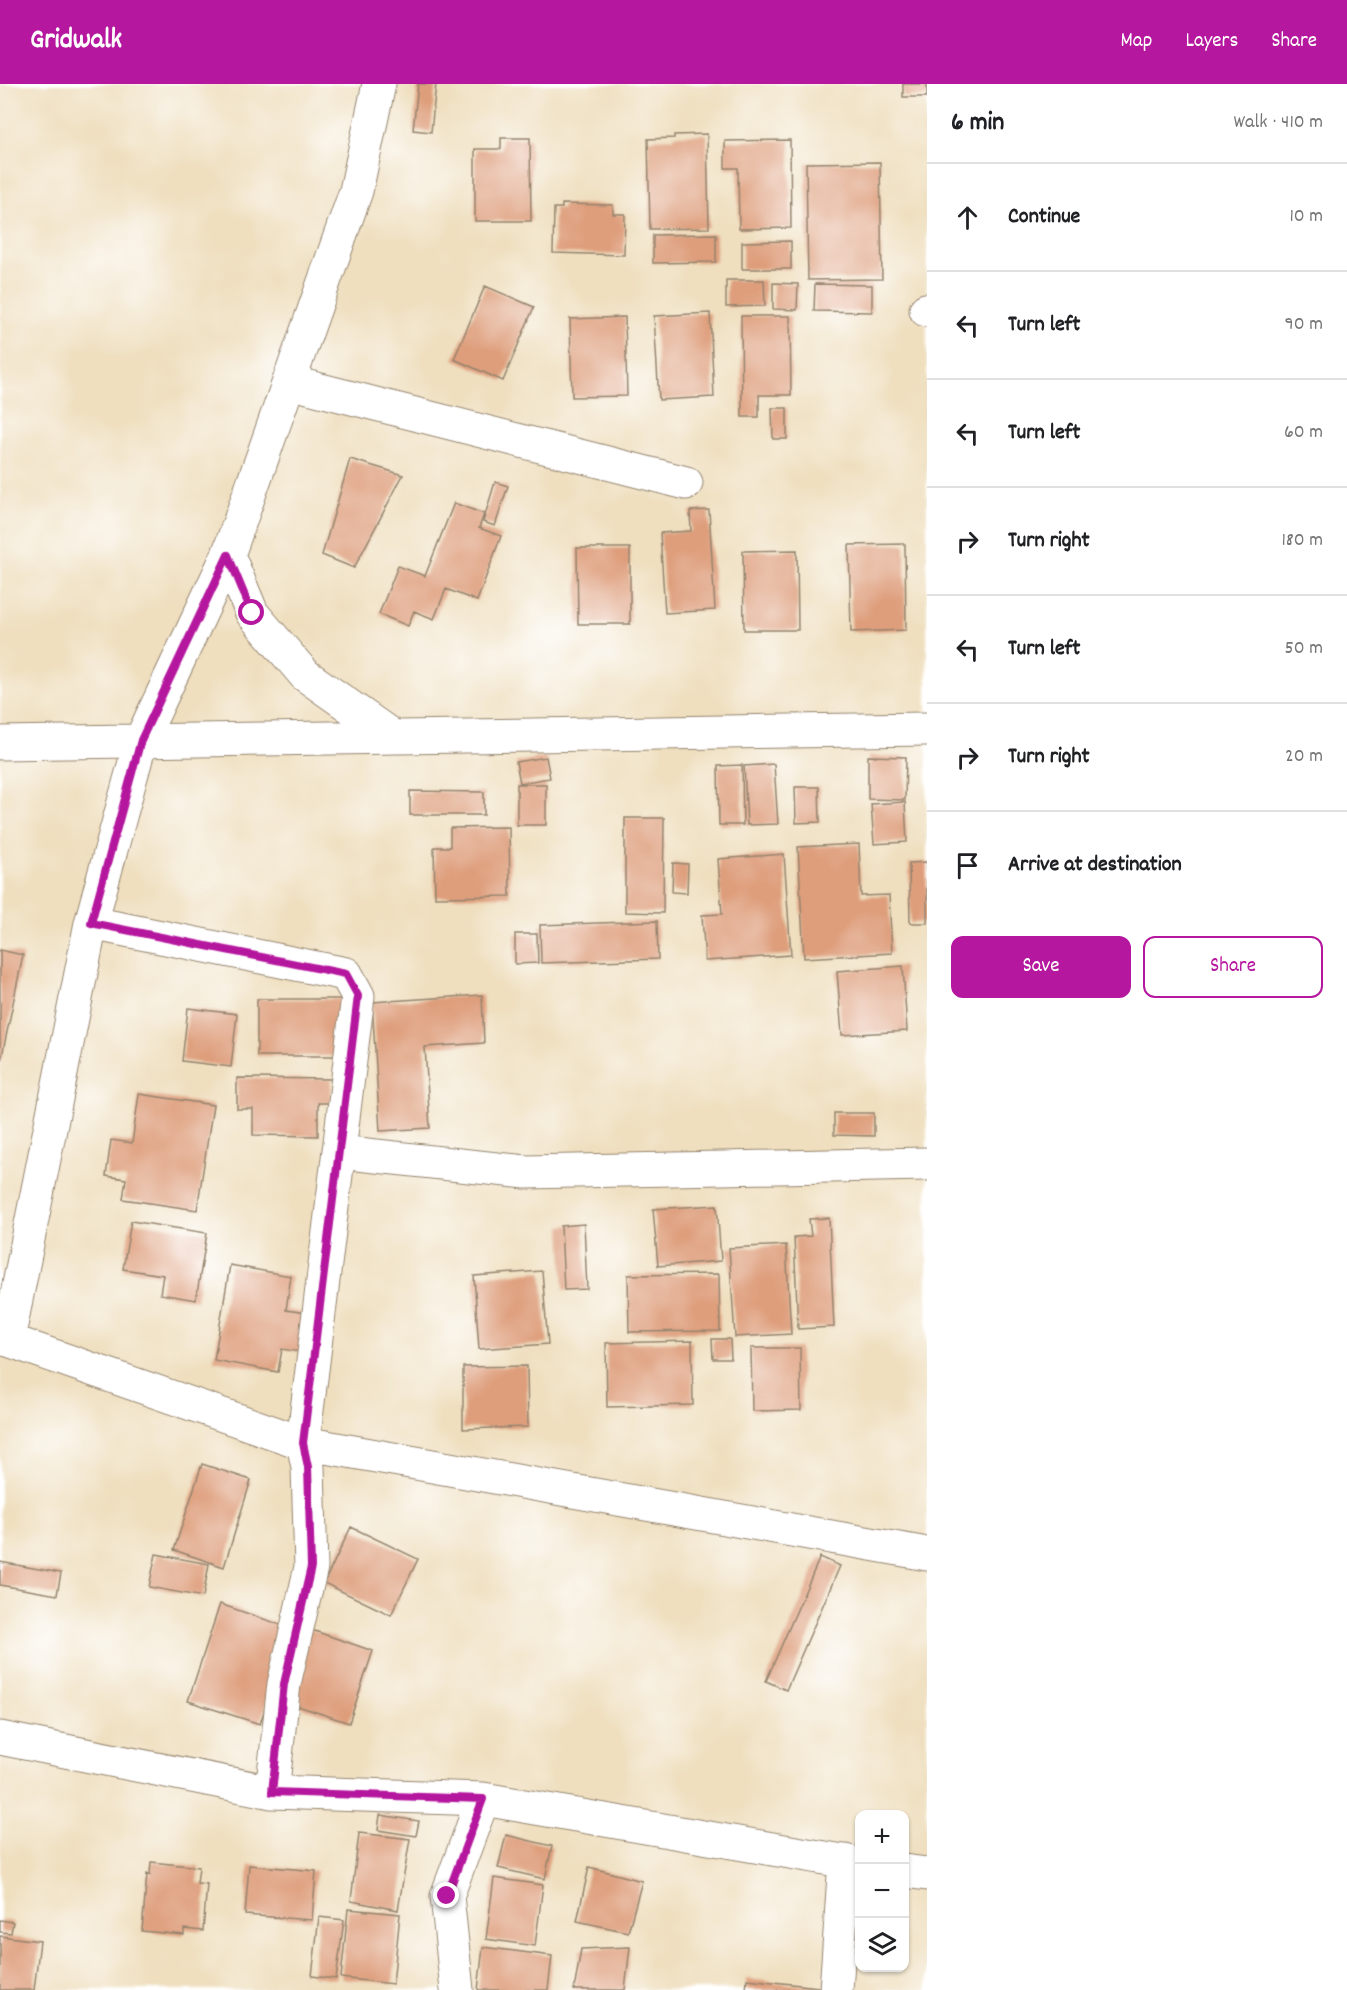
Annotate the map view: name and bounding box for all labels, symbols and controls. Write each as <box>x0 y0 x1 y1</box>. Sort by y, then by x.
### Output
text: Gridwalk <box>30 22 122 62</box>
text: Map <box>1121 27 1152 57</box>
text: Layers <box>1185 27 1238 57</box>
text: Share <box>1271 27 1317 57</box>
text: 6 min <box>951 105 1004 142</box>
text: Walk · 410 m <box>1234 109 1323 137</box>
icon: ahead <box>951 201 984 234</box>
text: Continue <box>1008 202 1080 233</box>
text: 10 m <box>1289 203 1323 231</box>
icon: left <box>951 309 984 342</box>
text: Turn left <box>1008 310 1080 341</box>
text: 90 m <box>1285 311 1323 339</box>
icon: left <box>951 417 984 450</box>
text: Turn left <box>1008 418 1080 449</box>
text: 60 m <box>1284 419 1323 447</box>
icon: right <box>951 525 984 558</box>
text: Turn right <box>1008 526 1090 557</box>
text: 180 m <box>1281 527 1323 555</box>
route start <box>238 599 264 625</box>
icon: left <box>951 633 984 666</box>
text: Turn left <box>1008 634 1080 665</box>
text: 50 m <box>1285 635 1323 663</box>
icon: right <box>951 741 984 774</box>
text: Turn right <box>1008 742 1090 773</box>
text: 20 m <box>1285 743 1323 771</box>
icon: arrive <box>951 849 984 882</box>
text: Arrive at destination <box>1008 850 1182 881</box>
button: Save <box>951 936 1131 998</box>
button: Share <box>1143 936 1323 998</box>
map controls <box>855 1810 909 1972</box>
button: + <box>855 1810 909 1864</box>
button: − <box>855 1864 909 1918</box>
route end <box>433 1882 459 1908</box>
button: layers <box>855 1918 909 1972</box>

